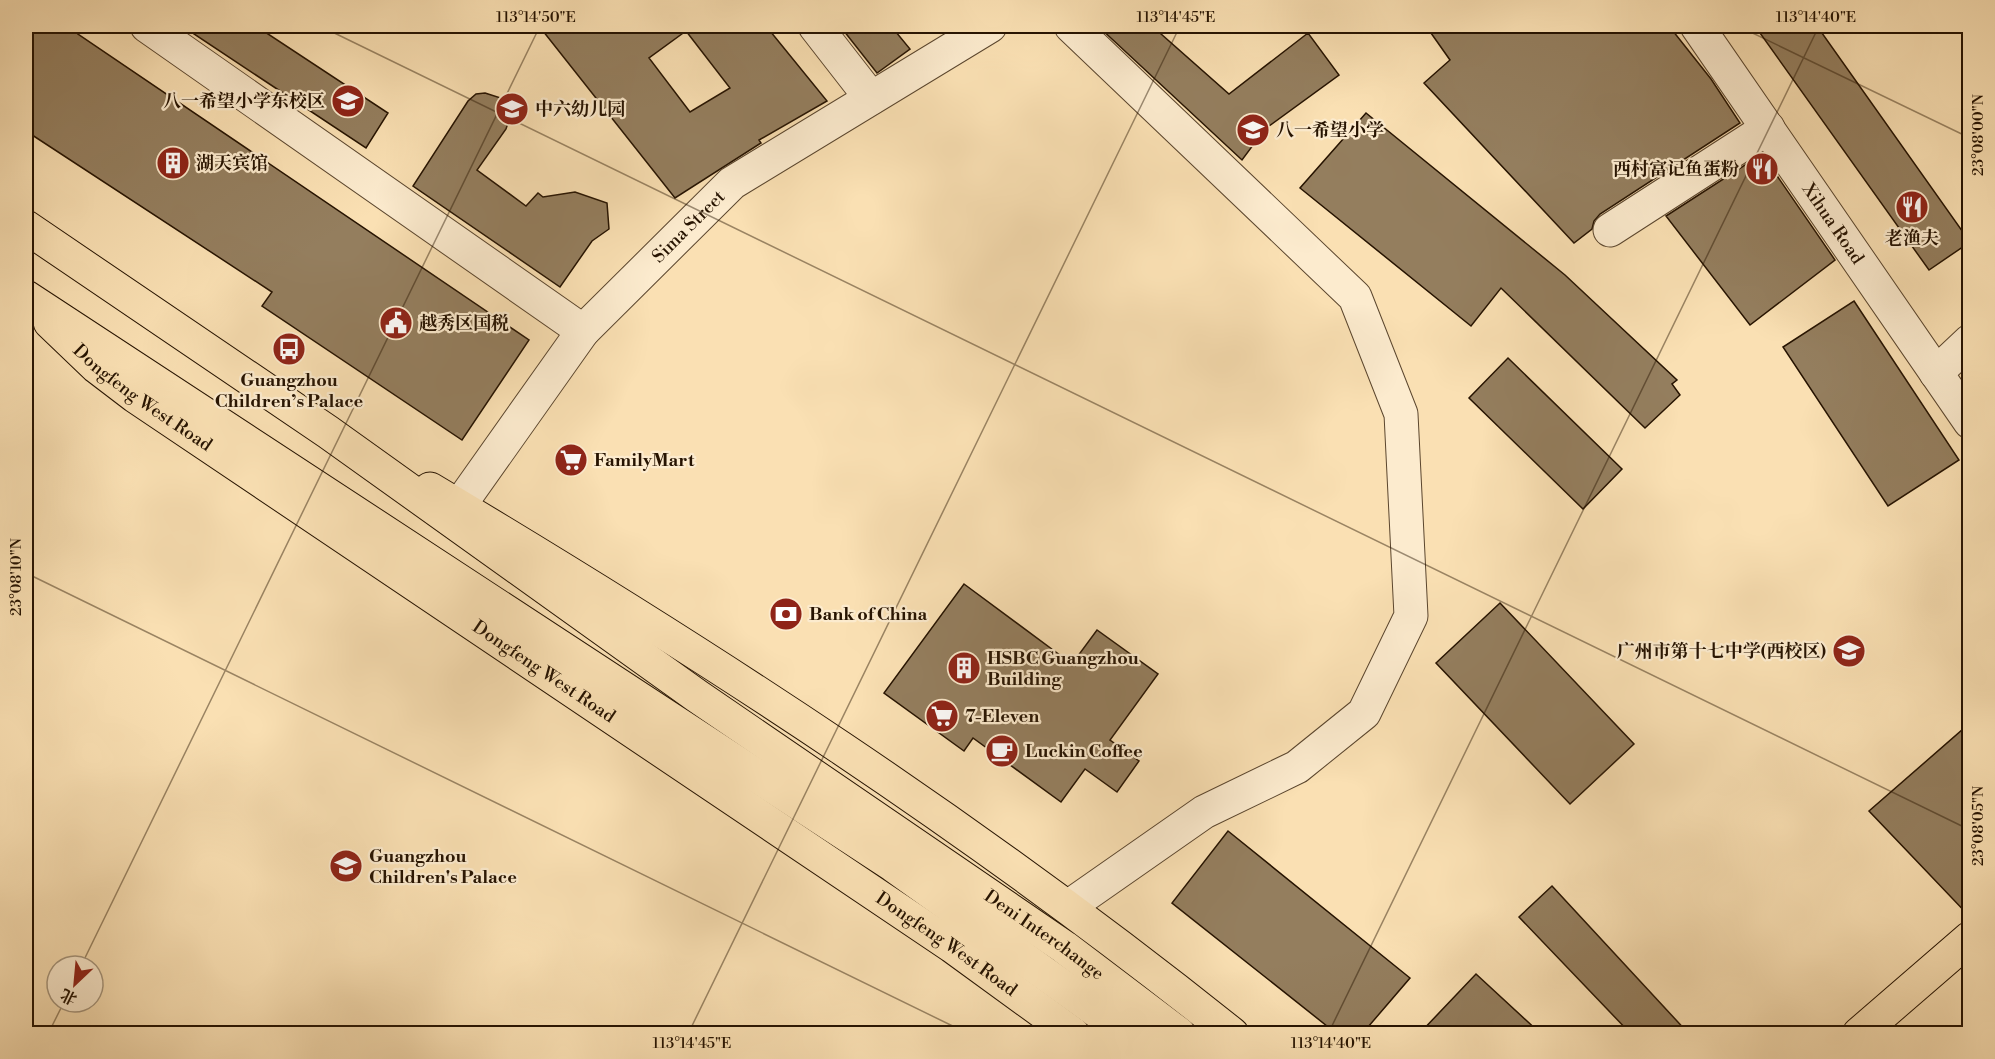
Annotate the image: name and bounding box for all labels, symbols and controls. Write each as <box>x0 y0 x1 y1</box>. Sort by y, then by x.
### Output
text: 113°14'50"E <box>496 8 576 27</box>
text: 113°14'45"E <box>1137 8 1215 27</box>
text: 113°14'40"E <box>1776 8 1856 27</box>
school or university icon: 八一希望小学东校区 <box>330 83 366 119</box>
place label: 八一希望小学东校区 <box>163 90 325 113</box>
school or university icon: 中六幼儿园 <box>494 91 530 127</box>
text: 23°08'00"N <box>1969 94 1988 176</box>
place label: 中六幼儿园 <box>535 98 625 121</box>
school or university icon: 八一希望小学 <box>1235 112 1271 148</box>
place label: 八一希望小学 <box>1276 119 1384 142</box>
building icon: 湖天宾馆 <box>155 145 191 181</box>
restaurant icon: 西村富记鱼蛋粉 <box>1744 151 1780 187</box>
place label: 湖天宾馆 <box>196 152 268 175</box>
place label: 西村富记鱼蛋粉 <box>1613 158 1739 181</box>
street label: Xihua Road <box>1797 178 1870 269</box>
street label: Sima Street <box>647 185 730 268</box>
restaurant icon: 老渔夫 <box>1894 189 1930 225</box>
place label: 老渔夫 <box>1885 227 1939 250</box>
public building icon: 越秀区国税 <box>378 305 414 341</box>
place label: 越秀区国税 <box>419 312 509 335</box>
bus stop icon: Guangzhou Children’s Palace <box>271 331 307 367</box>
street label: Dongfeng West Road <box>68 339 217 457</box>
place label: Guangzhou Children’s Palace <box>215 369 364 413</box>
supermarket icon: FamilyMart <box>553 442 589 478</box>
place label: FamilyMart <box>594 449 695 472</box>
text: 23°08'10"N <box>7 538 26 616</box>
bank icon: Bank of China <box>768 596 804 632</box>
place label: Bank of China <box>809 603 928 626</box>
street label: Dongfeng West Road <box>468 615 621 728</box>
school or university icon: 广州市第十七中学(西校区) <box>1831 633 1867 669</box>
place label: 广州市第十七中学(西校区) <box>1617 640 1826 663</box>
place label: HSBC Guangzhou Building <box>987 647 1139 691</box>
building icon: HSBC Guangzhou Building <box>946 650 982 686</box>
supermarket icon: 7-Eleven <box>924 698 960 734</box>
place label: 7-Eleven <box>965 705 1039 728</box>
cafe icon: Luckin Coffee <box>984 733 1020 769</box>
place label: Luckin Coffee <box>1025 740 1143 763</box>
text: 23°08'05"N <box>1969 786 1988 866</box>
place label: Guangzhou Children's Palace <box>369 845 517 889</box>
school or university icon: Guangzhou Children's Palace <box>328 848 364 884</box>
street label: Deni Interchange <box>980 884 1109 985</box>
street label: Dongfeng West Road <box>871 887 1022 1002</box>
north arrow <box>45 954 105 1014</box>
text: 北 <box>57 984 80 1009</box>
text: 113°14'45"E <box>653 1034 731 1053</box>
text: 113°14'40"E <box>1291 1034 1371 1053</box>

